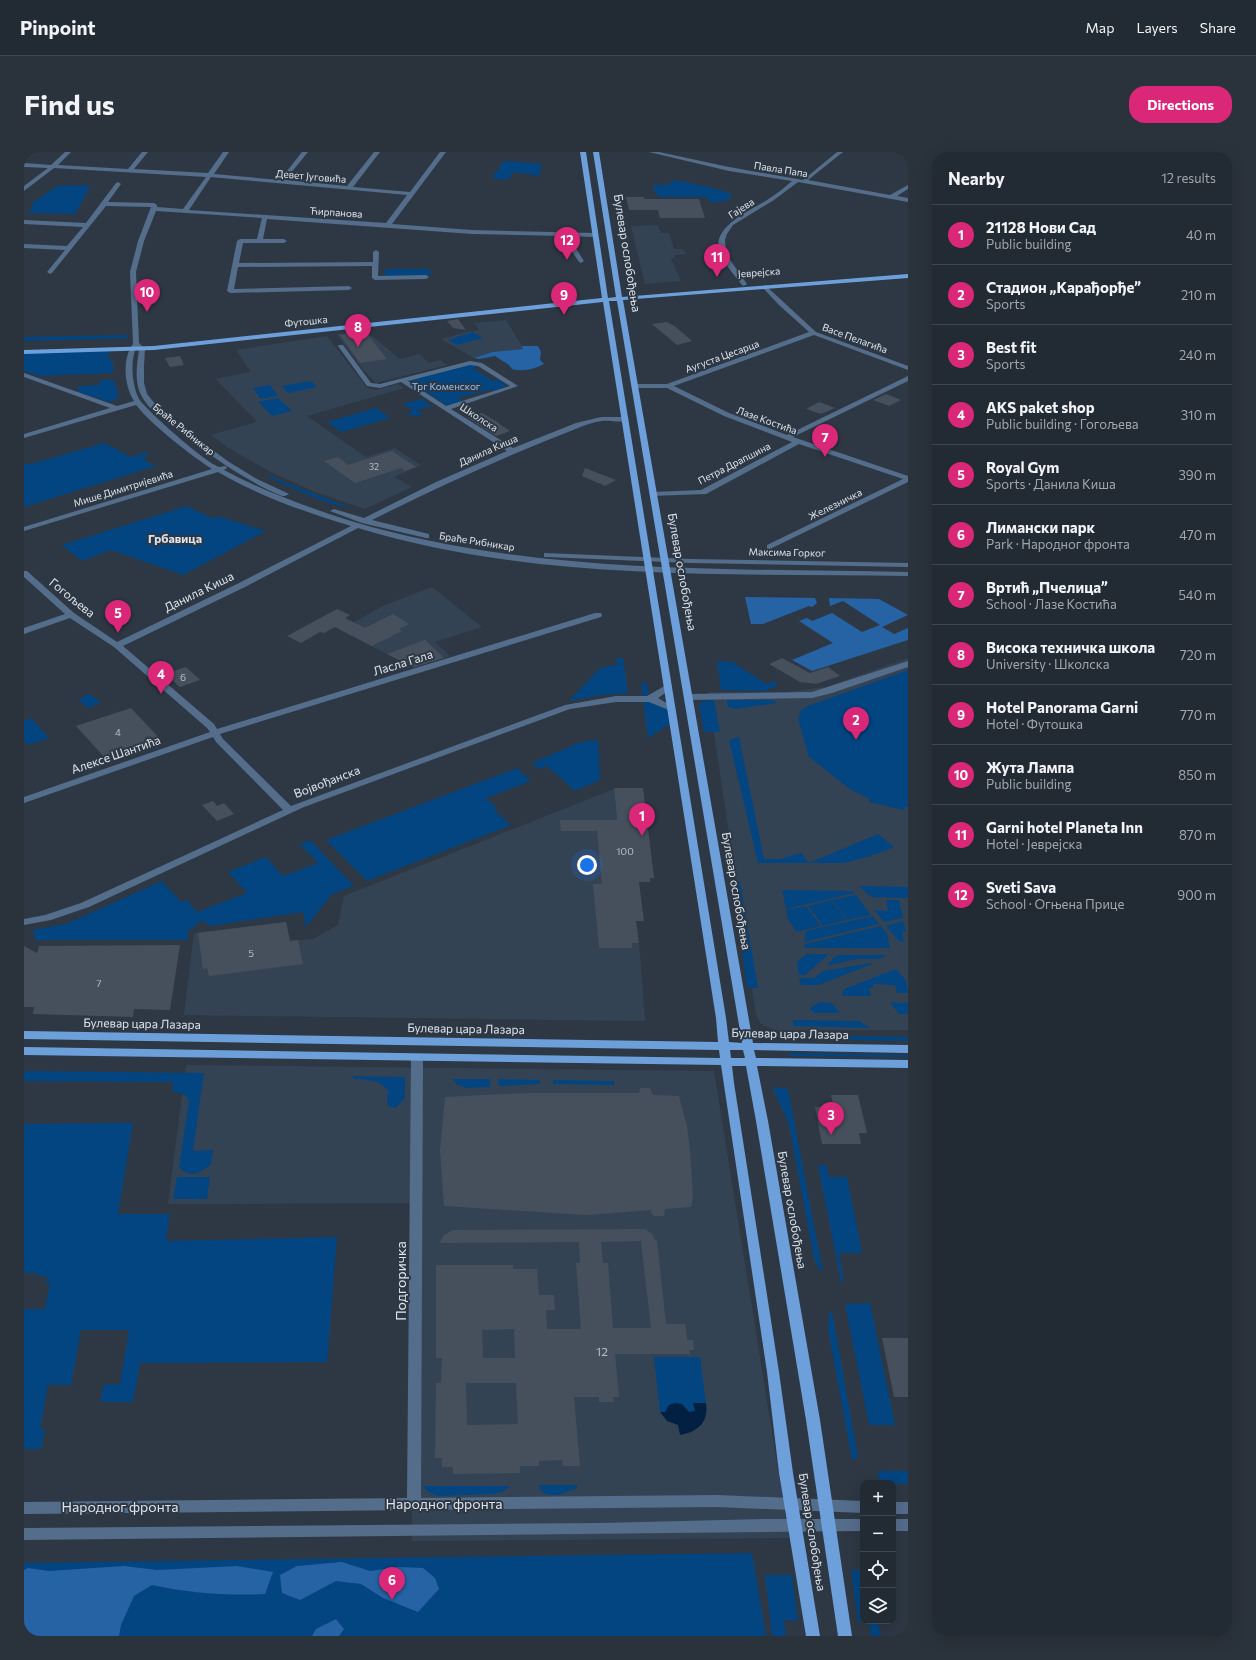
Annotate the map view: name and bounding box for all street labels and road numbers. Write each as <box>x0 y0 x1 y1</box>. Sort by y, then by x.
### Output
street label: Павла Папа <box>753 159 809 179</box>
street label: Девет Југовића <box>275 167 347 185</box>
street label: Булевар ослобођења <box>612 193 644 313</box>
street label: Гајева <box>726 195 756 221</box>
street label: Ћирпанова <box>309 204 363 220</box>
street label: Јеврејска <box>737 265 781 279</box>
street label: Футошка <box>284 313 328 329</box>
street label: Васе Пелагића <box>821 321 889 355</box>
street label: Аугуста Цесарца <box>683 337 761 375</box>
street label: Браће Рибникар <box>151 400 217 458</box>
street label: Школска <box>458 400 500 434</box>
street label: Лазе Костића <box>735 404 799 436</box>
street label: Данила Киша <box>457 432 519 468</box>
street label: Петра Драпшина <box>696 440 772 486</box>
street label: Мише Димитријевића <box>72 467 174 509</box>
street label: Железничка <box>806 486 864 522</box>
street label: Булевар ослобођења <box>666 512 700 632</box>
street label: Браће Рибникар <box>438 529 516 553</box>
street label: Максима Горког <box>748 545 826 559</box>
street label: Данила Киша <box>161 568 236 614</box>
street label: Гогољева <box>47 575 98 620</box>
street label: Ласла Гала <box>371 646 434 678</box>
street label: Алексе Шантића <box>69 732 162 776</box>
street label: Војвођанска <box>291 762 362 800</box>
street label: Булевар ослобођења <box>720 831 754 951</box>
street label: Булевар цара Лазара <box>83 1015 201 1031</box>
street label: Булевар цара Лазара <box>407 1020 525 1036</box>
street label: Булевар цара Лазара <box>731 1025 849 1041</box>
street label: Булевар ослобођења <box>776 1150 810 1270</box>
street label: Подгоричка <box>392 1241 409 1321</box>
street label: Булевар ослобођења <box>797 1472 829 1592</box>
street label: Народног фронта <box>386 1495 502 1512</box>
street label: Народног фронта <box>62 1498 178 1515</box>

